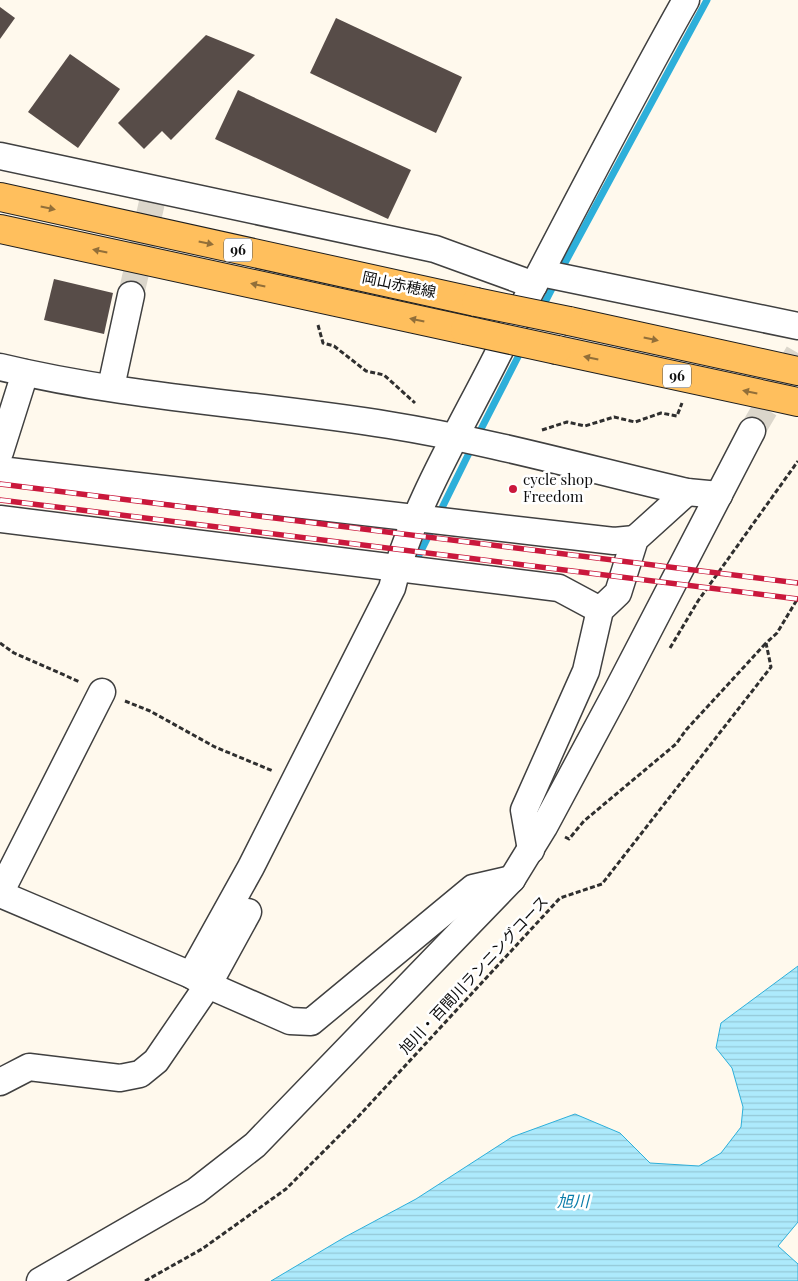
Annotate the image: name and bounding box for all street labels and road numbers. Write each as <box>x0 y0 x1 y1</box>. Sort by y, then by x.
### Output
road number: 96 <box>224 238 252 262</box>
street label: 岡山赤穂線 <box>360 266 438 302</box>
road number: 96 <box>663 364 691 388</box>
street label: 旭川・百間川ランニングコース <box>395 891 552 1058</box>

